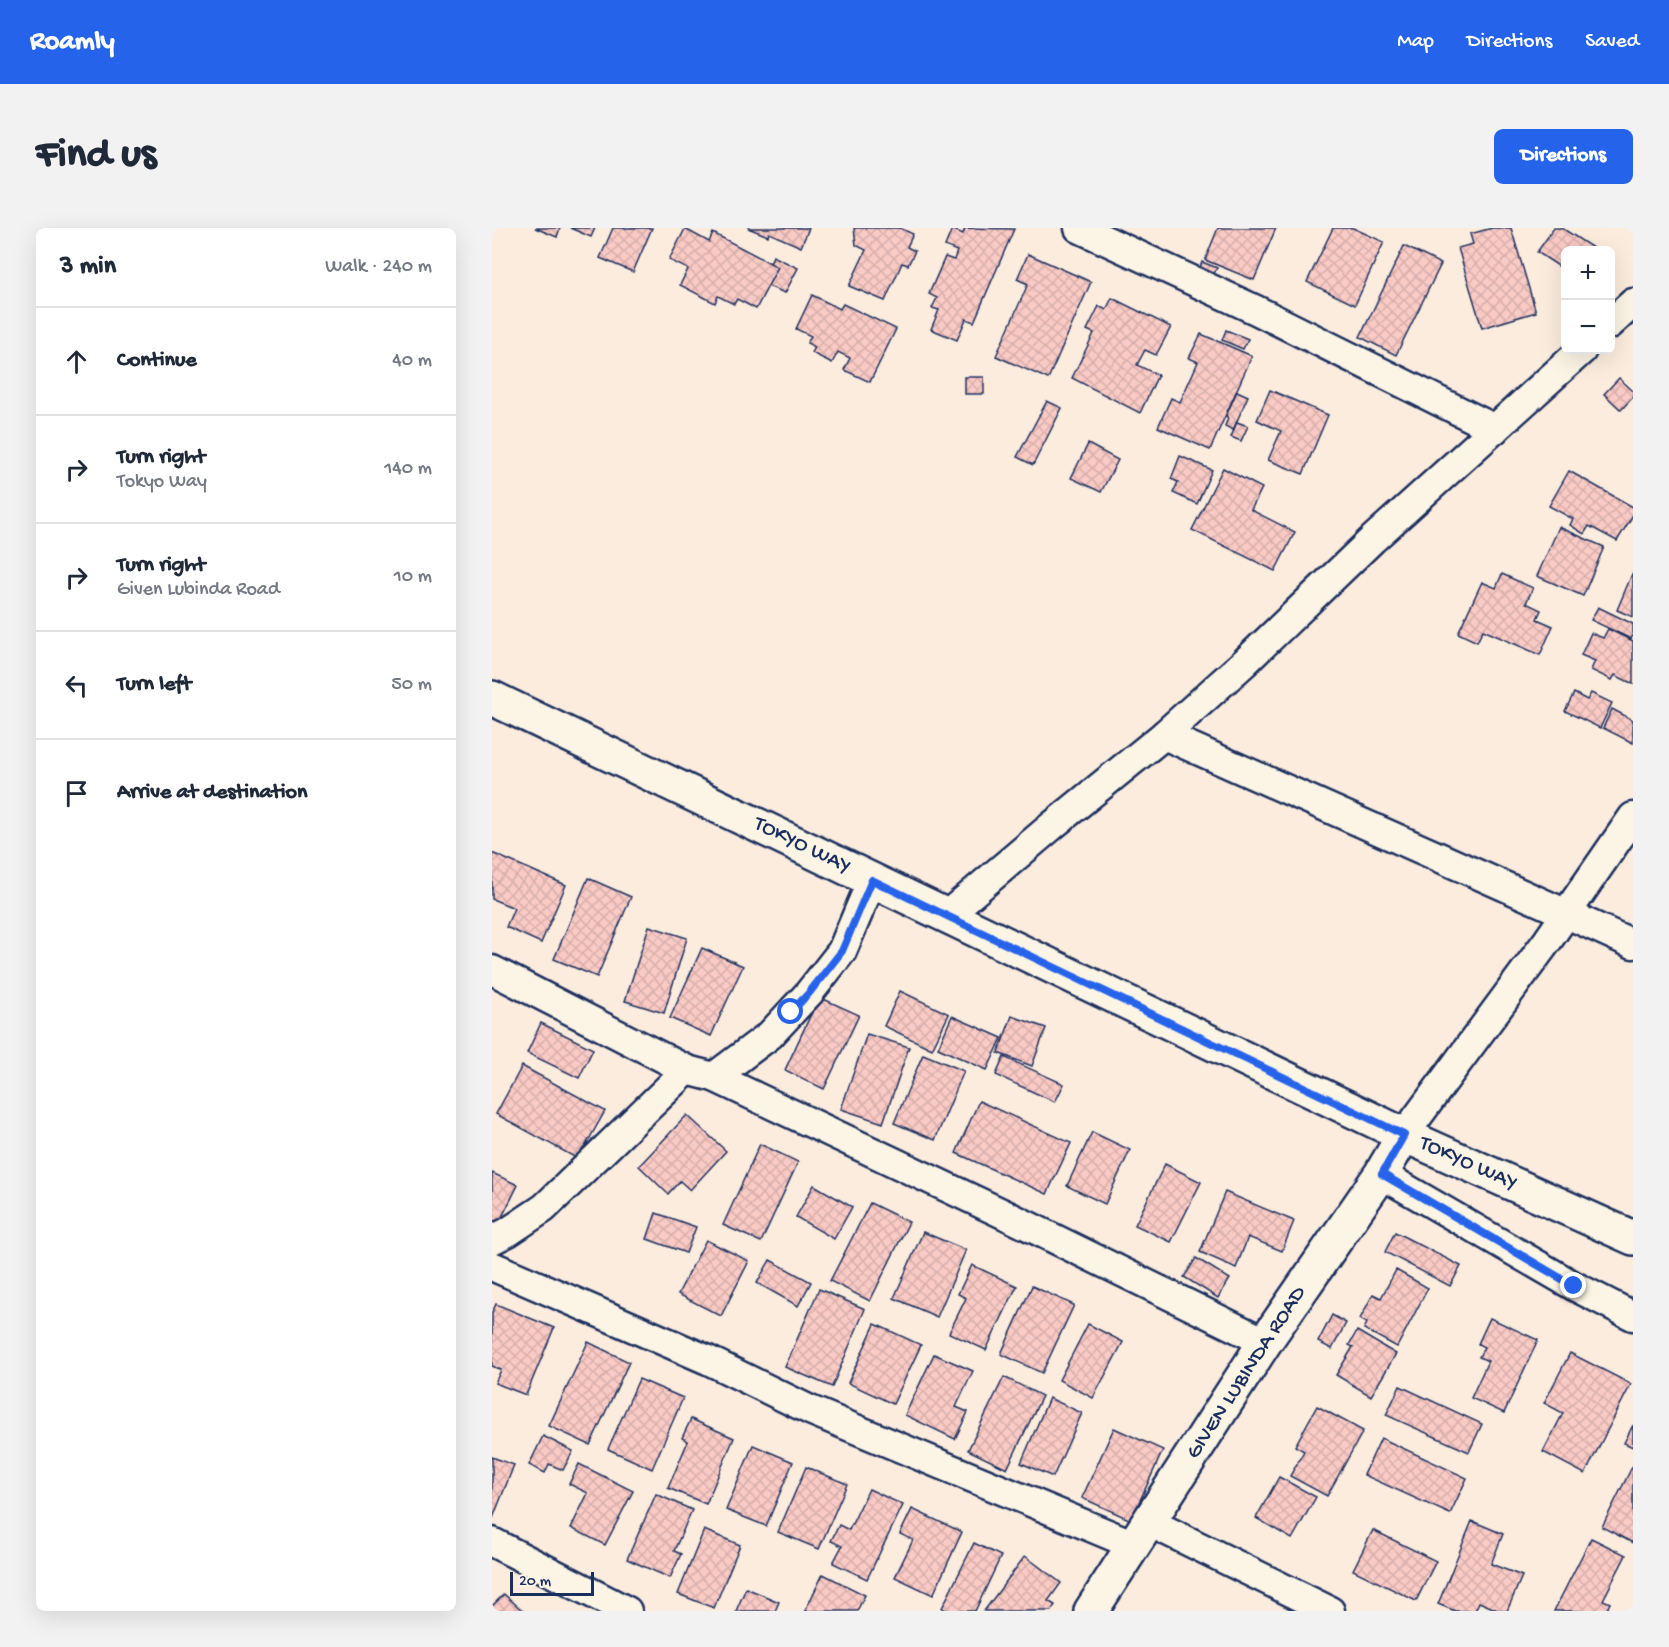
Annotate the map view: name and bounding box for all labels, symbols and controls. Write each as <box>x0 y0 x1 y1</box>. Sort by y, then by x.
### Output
text: Roamly <box>30 26 115 59</box>
text: Map <box>1397 30 1434 55</box>
text: Directions <box>1467 30 1552 55</box>
text: Saved <box>1585 30 1639 55</box>
button: Directions <box>1494 129 1633 184</box>
text: Find us <box>36 132 156 181</box>
map controls <box>1561 246 1615 354</box>
button: + <box>1561 246 1615 300</box>
text: 3 min <box>60 252 116 283</box>
text: Walk · 240 m <box>325 256 432 279</box>
button: − <box>1561 300 1615 354</box>
icon: ahead <box>60 345 93 378</box>
text: Continue <box>117 348 197 374</box>
text: 40 m <box>392 350 432 373</box>
text: Turn right <box>117 445 205 471</box>
icon: right <box>60 453 93 486</box>
text: 140 m <box>384 458 432 481</box>
text: Tokyo Way <box>117 471 207 494</box>
text: Turn right <box>117 553 205 579</box>
icon: right <box>60 561 93 594</box>
text: 10 m <box>394 566 432 589</box>
text: Given Lubinda Road <box>117 579 280 602</box>
icon: left <box>60 669 93 702</box>
text: Turn left <box>117 672 191 698</box>
text: 50 m <box>391 674 432 697</box>
icon: arrive <box>60 777 93 810</box>
text: Arrive at destination <box>117 780 307 806</box>
street label: TOKYO WAY <box>748 811 855 881</box>
route start <box>777 998 803 1024</box>
street label: TOKYO WAY <box>1413 1130 1521 1197</box>
route end <box>1560 1272 1586 1298</box>
street label: GIVEN LUBINDA ROAD <box>1181 1281 1313 1464</box>
scale bar <box>510 1569 594 1596</box>
text: 20 m <box>519 1573 551 1592</box>

